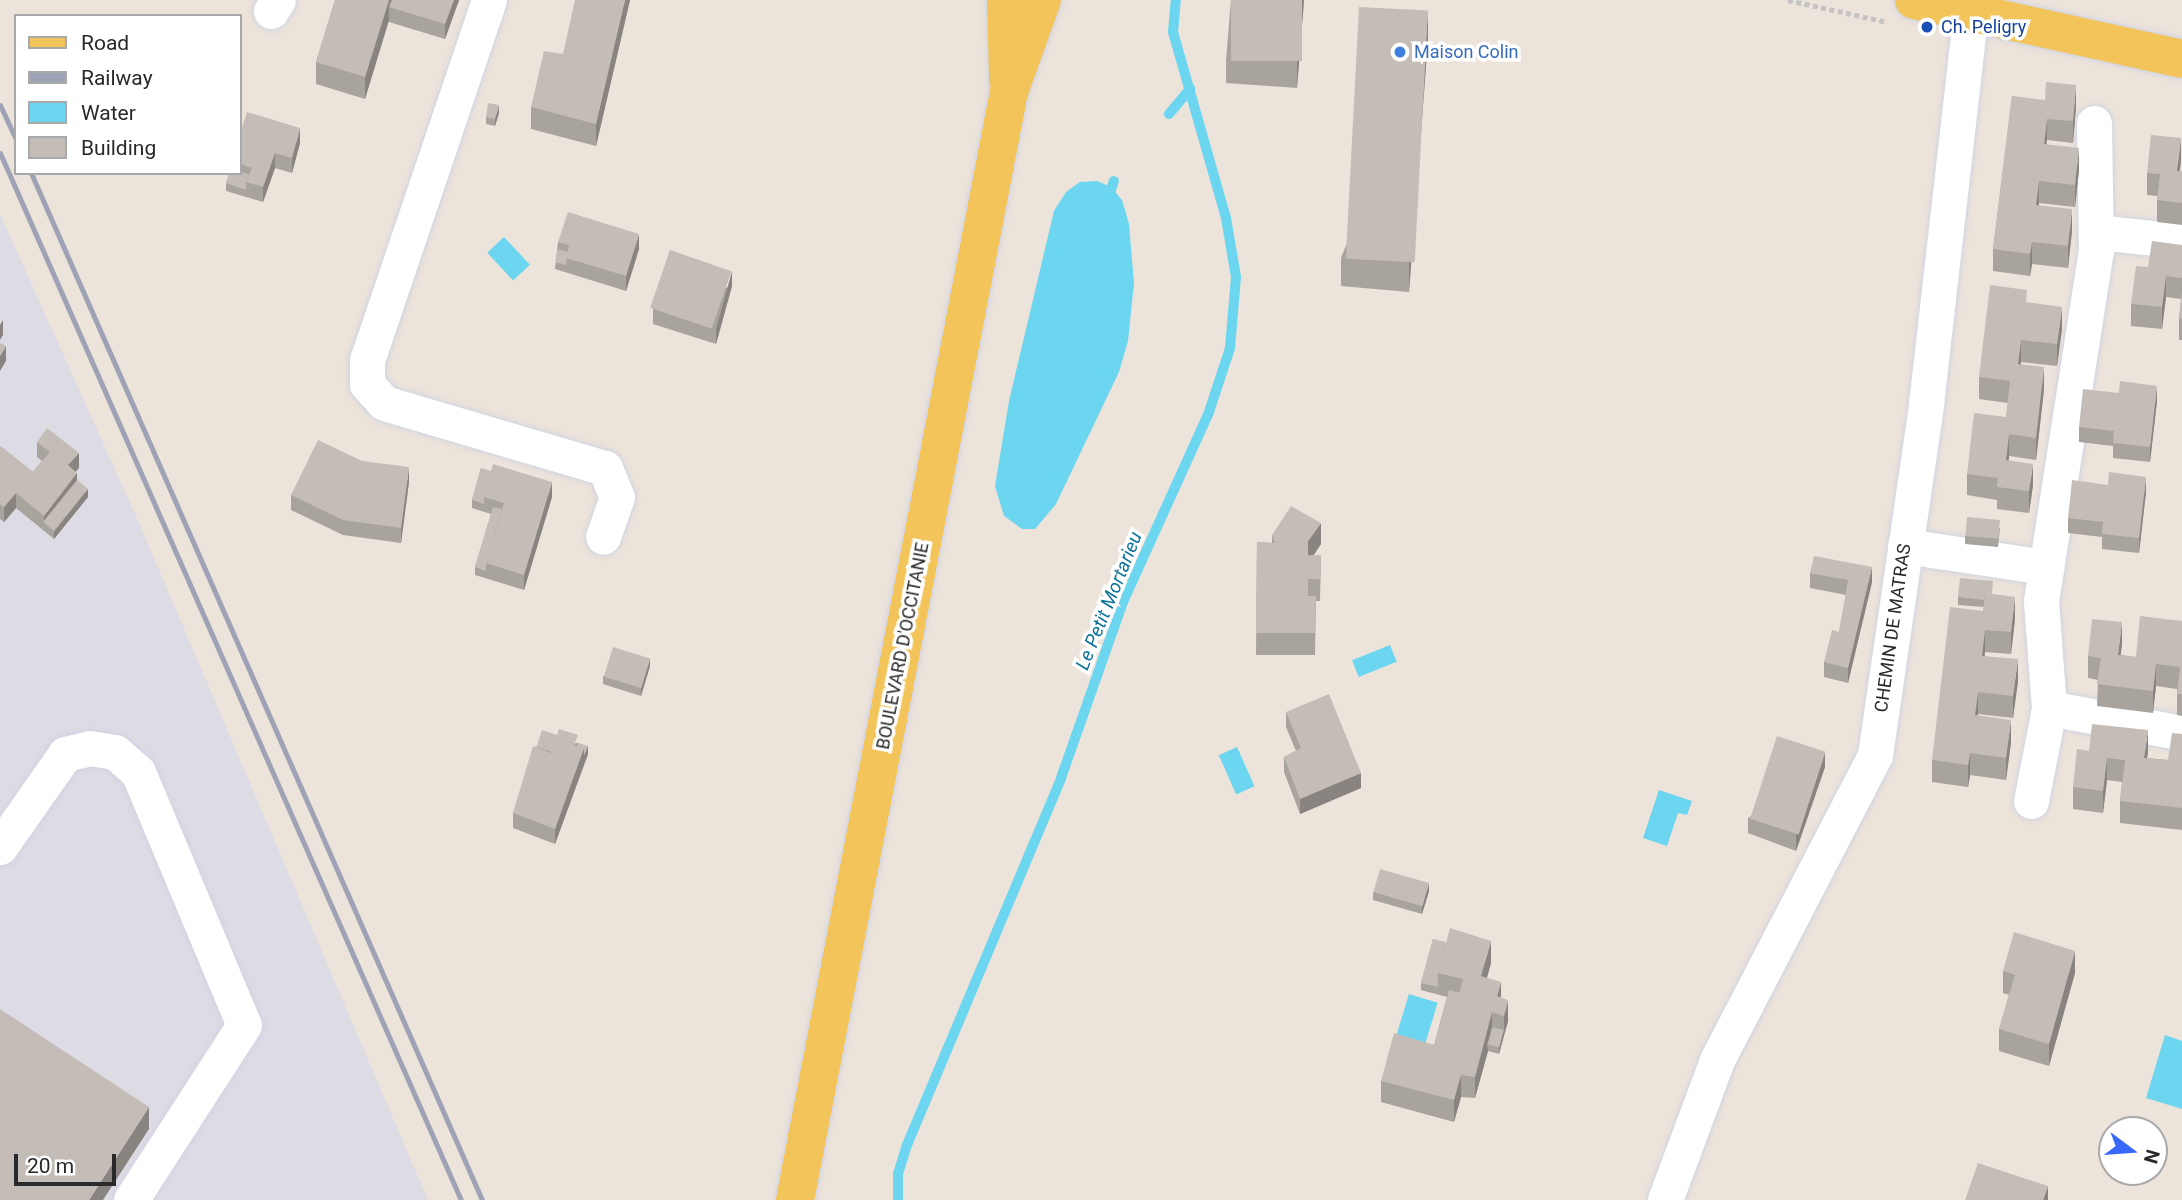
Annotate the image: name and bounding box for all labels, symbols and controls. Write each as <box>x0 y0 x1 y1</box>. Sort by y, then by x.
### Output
legend <box>14 14 242 175</box>
place label: Ch. Peligry <box>1941 16 2026 38</box>
marker: Ch. Peligry <box>1919 19 1935 35</box>
text: Road <box>81 31 129 55</box>
place label: Maison Colin <box>1414 41 1519 63</box>
marker: Maison Colin <box>1392 44 1408 60</box>
text: Railway <box>81 66 153 90</box>
text: Water <box>81 101 136 125</box>
text: Building <box>81 136 156 160</box>
water label: Le Petit Mortarieu <box>1071 529 1147 673</box>
street label: BOULEVARD D'OCCITANIE <box>872 541 934 751</box>
street label: CHEMIN DE MATRAS <box>1870 542 1916 714</box>
north arrow <box>2098 1116 2168 1186</box>
scale bar <box>18 1140 119 1184</box>
text: N <box>2139 1147 2165 1166</box>
text: 20 m <box>27 1154 74 1178</box>

